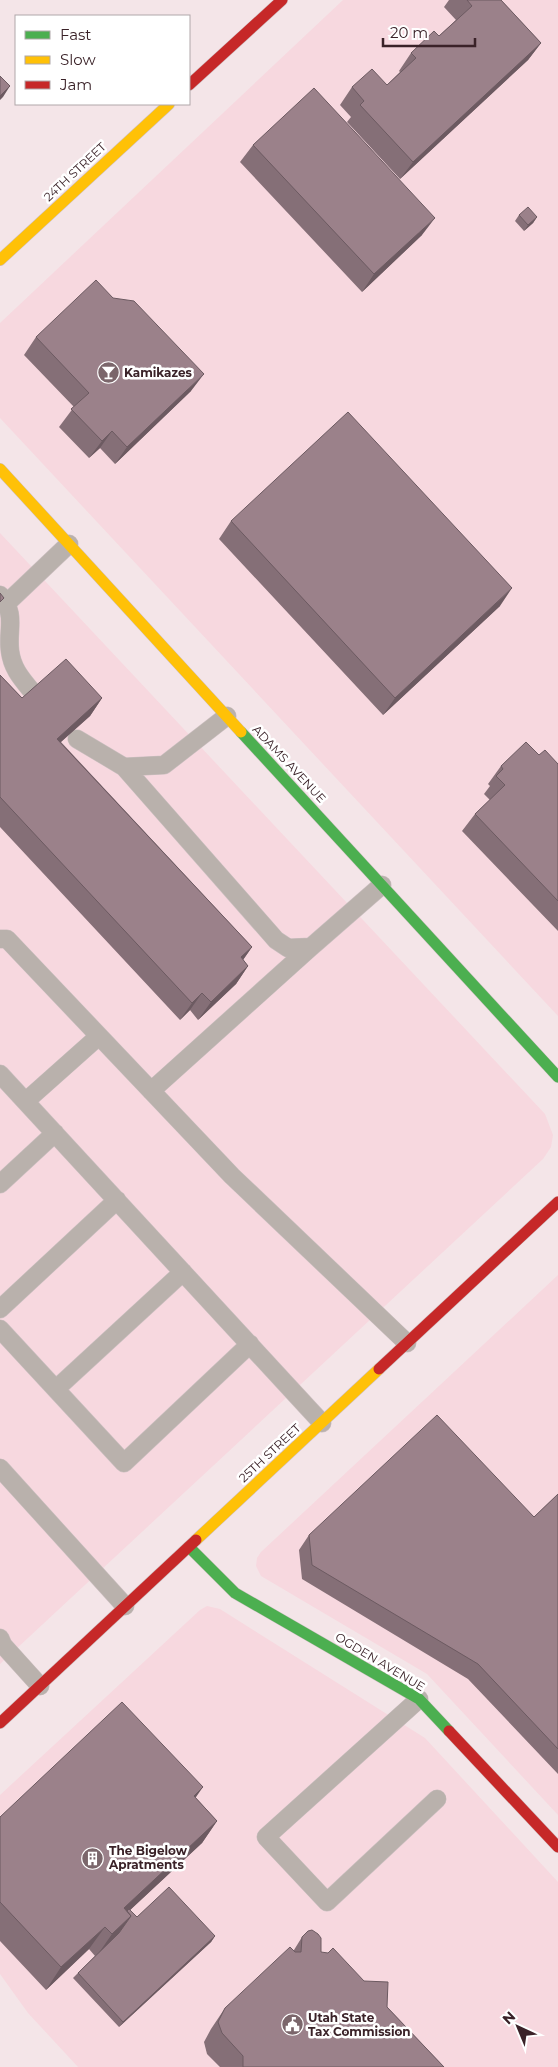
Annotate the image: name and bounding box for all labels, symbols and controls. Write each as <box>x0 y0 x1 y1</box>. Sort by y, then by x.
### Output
legend <box>15 15 190 105</box>
scale bar <box>383 15 476 47</box>
text: 20 m <box>390 23 428 42</box>
text: Fast <box>60 25 91 44</box>
text: Slow <box>60 50 96 69</box>
text: Jam <box>59 75 92 94</box>
street label: 24TH STREET <box>41 139 109 204</box>
bar icon: Kamikazes <box>96 361 120 385</box>
place label: Kamikazes <box>124 365 192 380</box>
street label: ADAMS AVENUE <box>250 722 329 806</box>
street label: 25TH STREET <box>236 1420 304 1485</box>
street label: OGDEN AVENUE <box>333 1629 428 1694</box>
place label: The Bigelow Apratments <box>108 1843 188 1872</box>
building icon: The Bigelow Apratments <box>81 1846 105 1870</box>
north arrow <box>493 2002 543 2052</box>
text: N <box>499 2007 519 2028</box>
place label: Utah State Tax Commission <box>308 2010 411 2039</box>
public building icon: Utah State Tax Commission <box>280 2013 304 2037</box>

